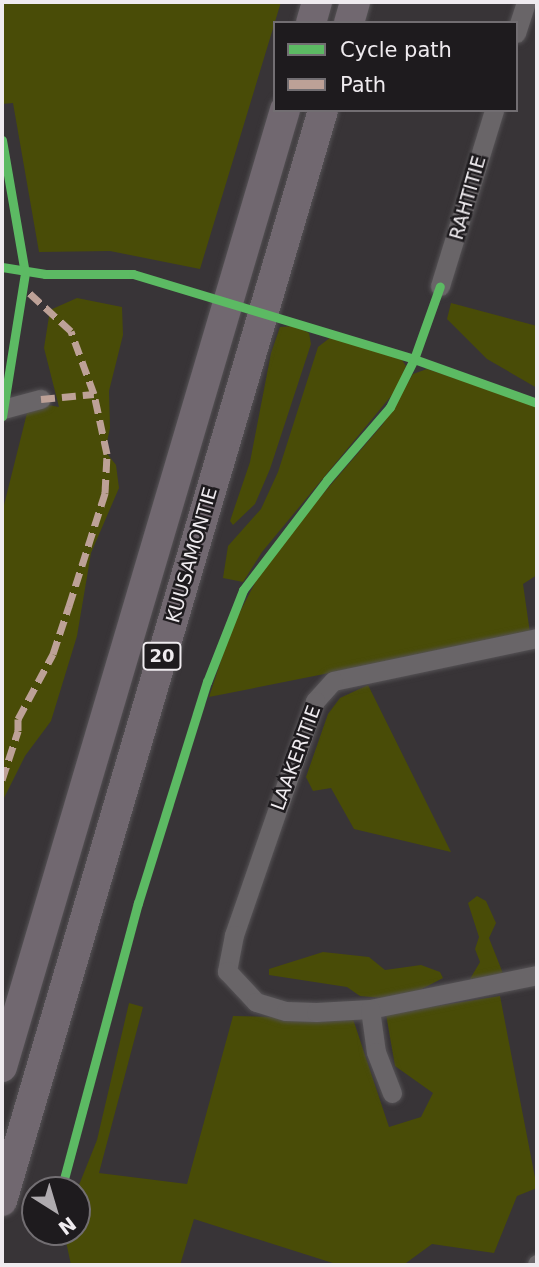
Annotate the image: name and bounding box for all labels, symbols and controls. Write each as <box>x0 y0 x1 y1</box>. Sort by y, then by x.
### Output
legend <box>273 21 518 112</box>
text: Cycle path <box>340 38 452 62</box>
text: Path <box>340 73 386 97</box>
street label: RAHTITIE <box>445 153 491 243</box>
street label: KUUSAMONTIE <box>162 485 222 625</box>
road number: 20 <box>141 642 183 670</box>
street label: LAAKERITIE <box>266 702 326 814</box>
north arrow <box>21 1176 91 1246</box>
text: N <box>54 1213 80 1240</box>

